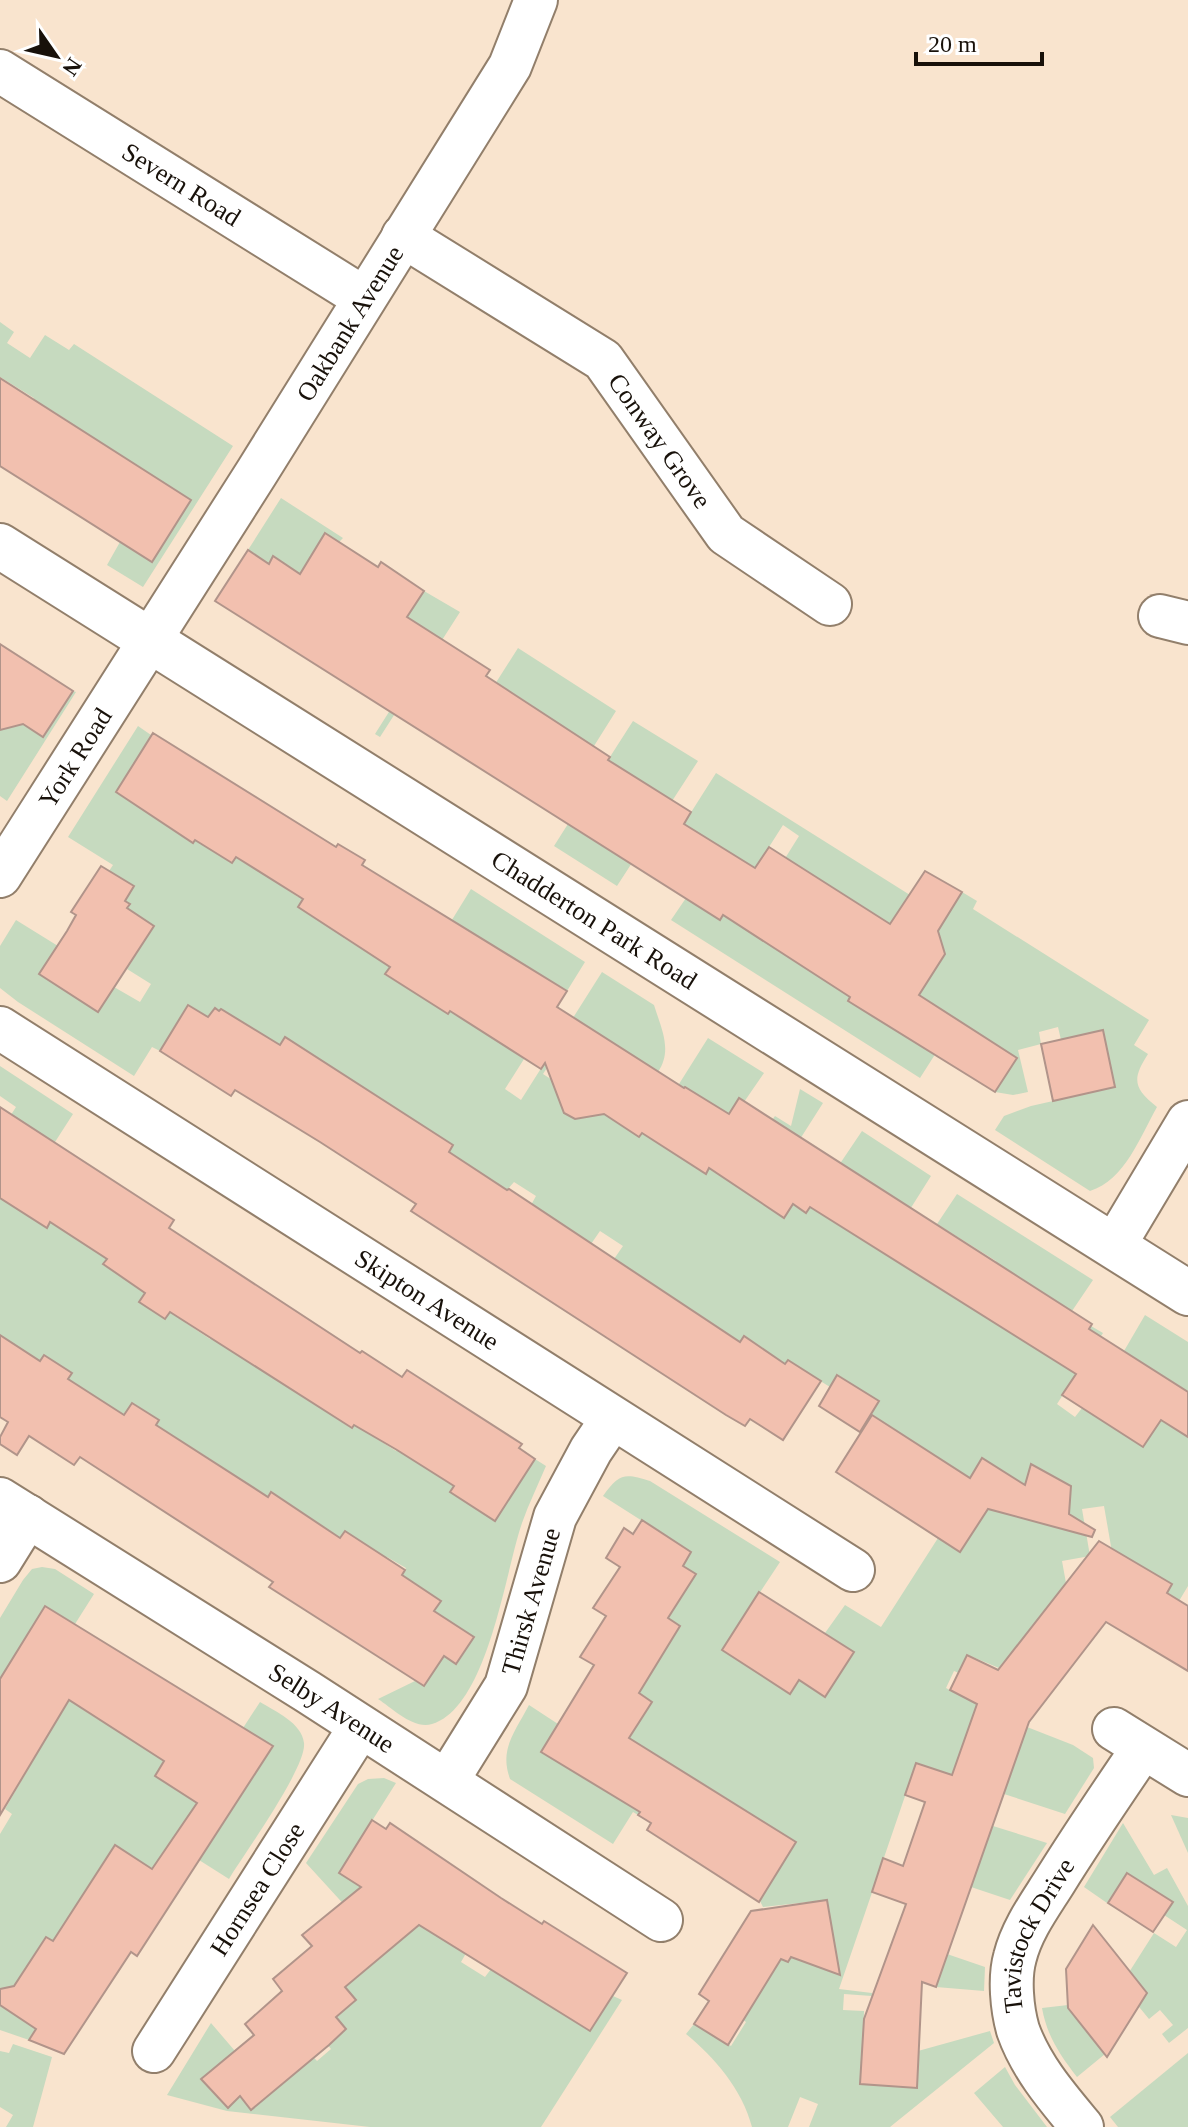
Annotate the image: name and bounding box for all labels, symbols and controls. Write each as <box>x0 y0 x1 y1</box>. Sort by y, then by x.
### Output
north arrow <box>16 16 96 96</box>
scale bar <box>916 16 1042 66</box>
text: 20 m <box>928 31 977 57</box>
text: N <box>57 53 87 81</box>
street label: Severn Road <box>117 137 246 232</box>
street label: Oakbank Avenue <box>291 240 409 407</box>
street label: Conway Grove <box>602 368 717 514</box>
street label: York Road <box>33 703 118 813</box>
street label: Chadderton Park Road <box>486 845 702 995</box>
street label: Skipton Avenue <box>349 1243 504 1356</box>
street label: Thirsk Avenue <box>496 1524 566 1678</box>
street label: Selby Avenue <box>264 1657 400 1759</box>
street label: Hornsea Close <box>204 1817 311 1961</box>
street label: Tavistock Drive <box>998 1853 1081 2014</box>

